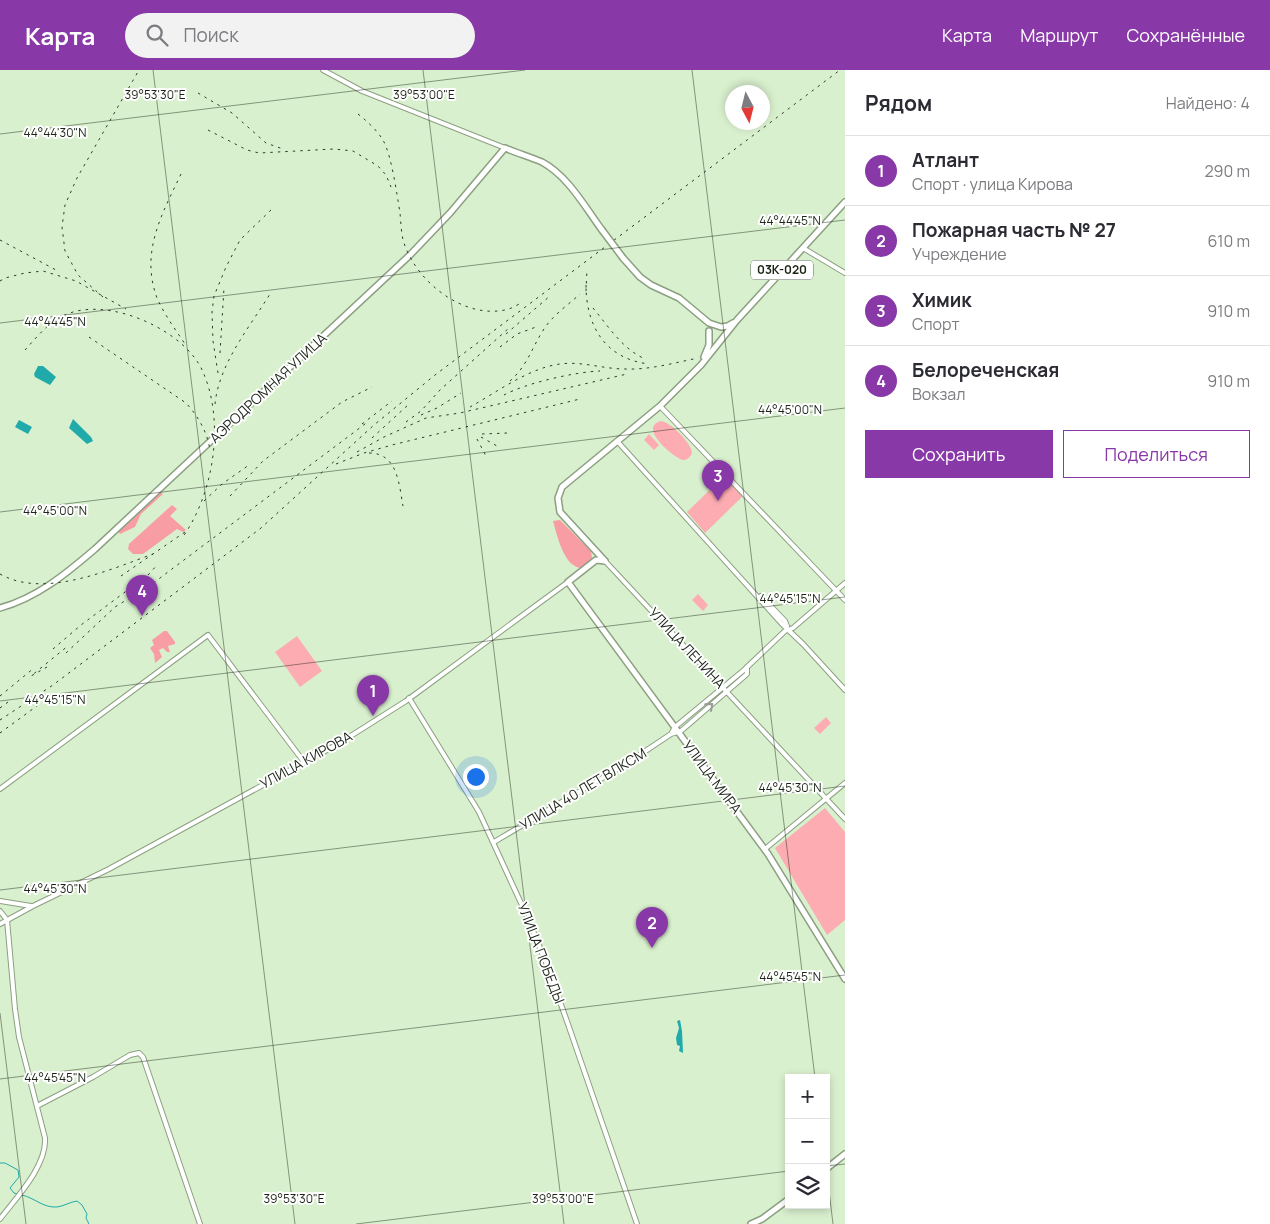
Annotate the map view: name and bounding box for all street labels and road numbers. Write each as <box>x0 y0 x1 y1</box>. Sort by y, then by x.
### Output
road number: 03К-020 <box>751 260 813 280</box>
street label: АЭРОДРОМНАЯ УЛИЦА <box>205 328 330 447</box>
street label: УЛИЦА ЛЕНИНА <box>645 603 730 692</box>
street label: УЛИЦА КИРОВА <box>256 726 355 793</box>
street label: УЛИЦА МИРА <box>679 736 746 817</box>
street label: УЛИЦА 40 ЛЕТ ВЛКСМ <box>516 743 650 834</box>
street label: УЛИЦА ПОБЕДЫ <box>514 900 569 1006</box>

